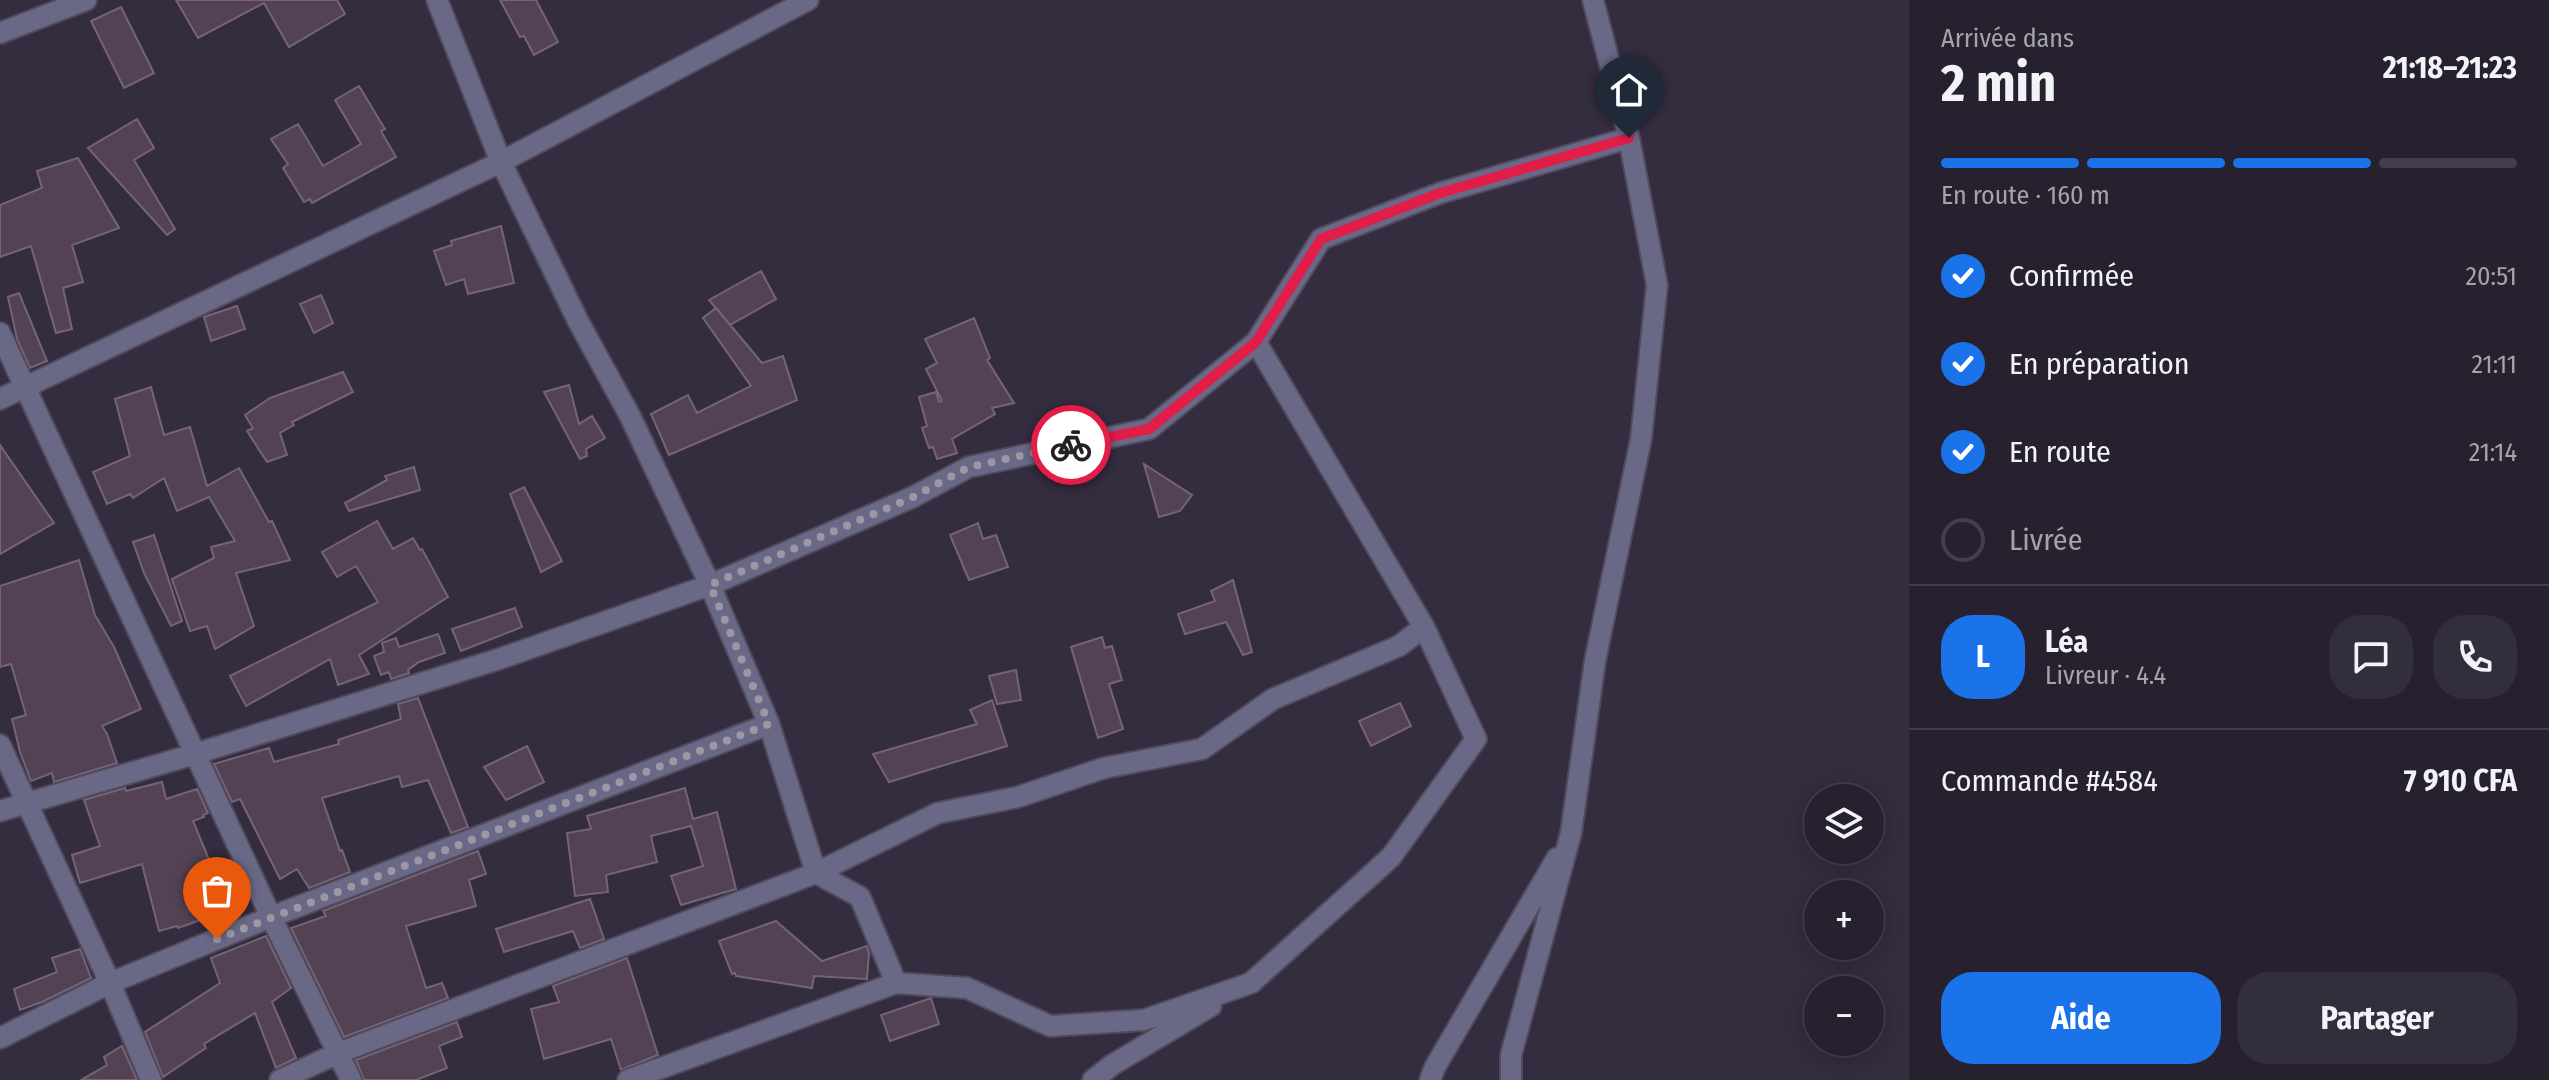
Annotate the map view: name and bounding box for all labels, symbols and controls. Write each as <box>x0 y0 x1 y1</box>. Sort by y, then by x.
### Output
text: Arrivée dans <box>1941 23 2074 54</box>
text: 21:18–21:23 <box>2383 50 2517 86</box>
text: 2 min <box>1941 52 2056 115</box>
pin <box>1595 56 1663 138</box>
icon: home <box>1607 68 1651 112</box>
text: En route · 160 m <box>1941 180 2110 211</box>
icon: check <box>1941 254 1985 298</box>
text: Confirmée <box>2009 258 2134 294</box>
text: 20:51 <box>2466 261 2517 292</box>
icon: check <box>1941 342 1985 386</box>
text: En préparation <box>2009 346 2190 382</box>
text: 21:11 <box>2472 349 2517 380</box>
courier <box>1031 405 1111 485</box>
icon: bike <box>1049 423 1093 467</box>
icon: check <box>1941 430 1985 474</box>
text: En route <box>2009 434 2111 470</box>
text: 21:14 <box>2469 437 2517 468</box>
text: Livrée <box>2009 522 2082 558</box>
button: chat <box>2329 615 2413 699</box>
button: phone <box>2433 615 2517 699</box>
text: Léa <box>2045 624 2088 660</box>
text: L <box>1976 639 1990 675</box>
text: Livreur · 4.4 <box>2045 660 2166 691</box>
text: Commande #4584 <box>1941 763 2158 799</box>
text: 7 910 CFA <box>2404 763 2517 799</box>
map controls <box>1804 784 1884 1056</box>
button: layers <box>1804 784 1884 864</box>
pin <box>183 857 251 939</box>
icon: bag <box>195 869 239 913</box>
button: + <box>1804 880 1884 960</box>
button: Aide <box>1941 972 2221 1064</box>
button: Partager <box>2237 972 2517 1064</box>
button: − <box>1804 976 1884 1056</box>

